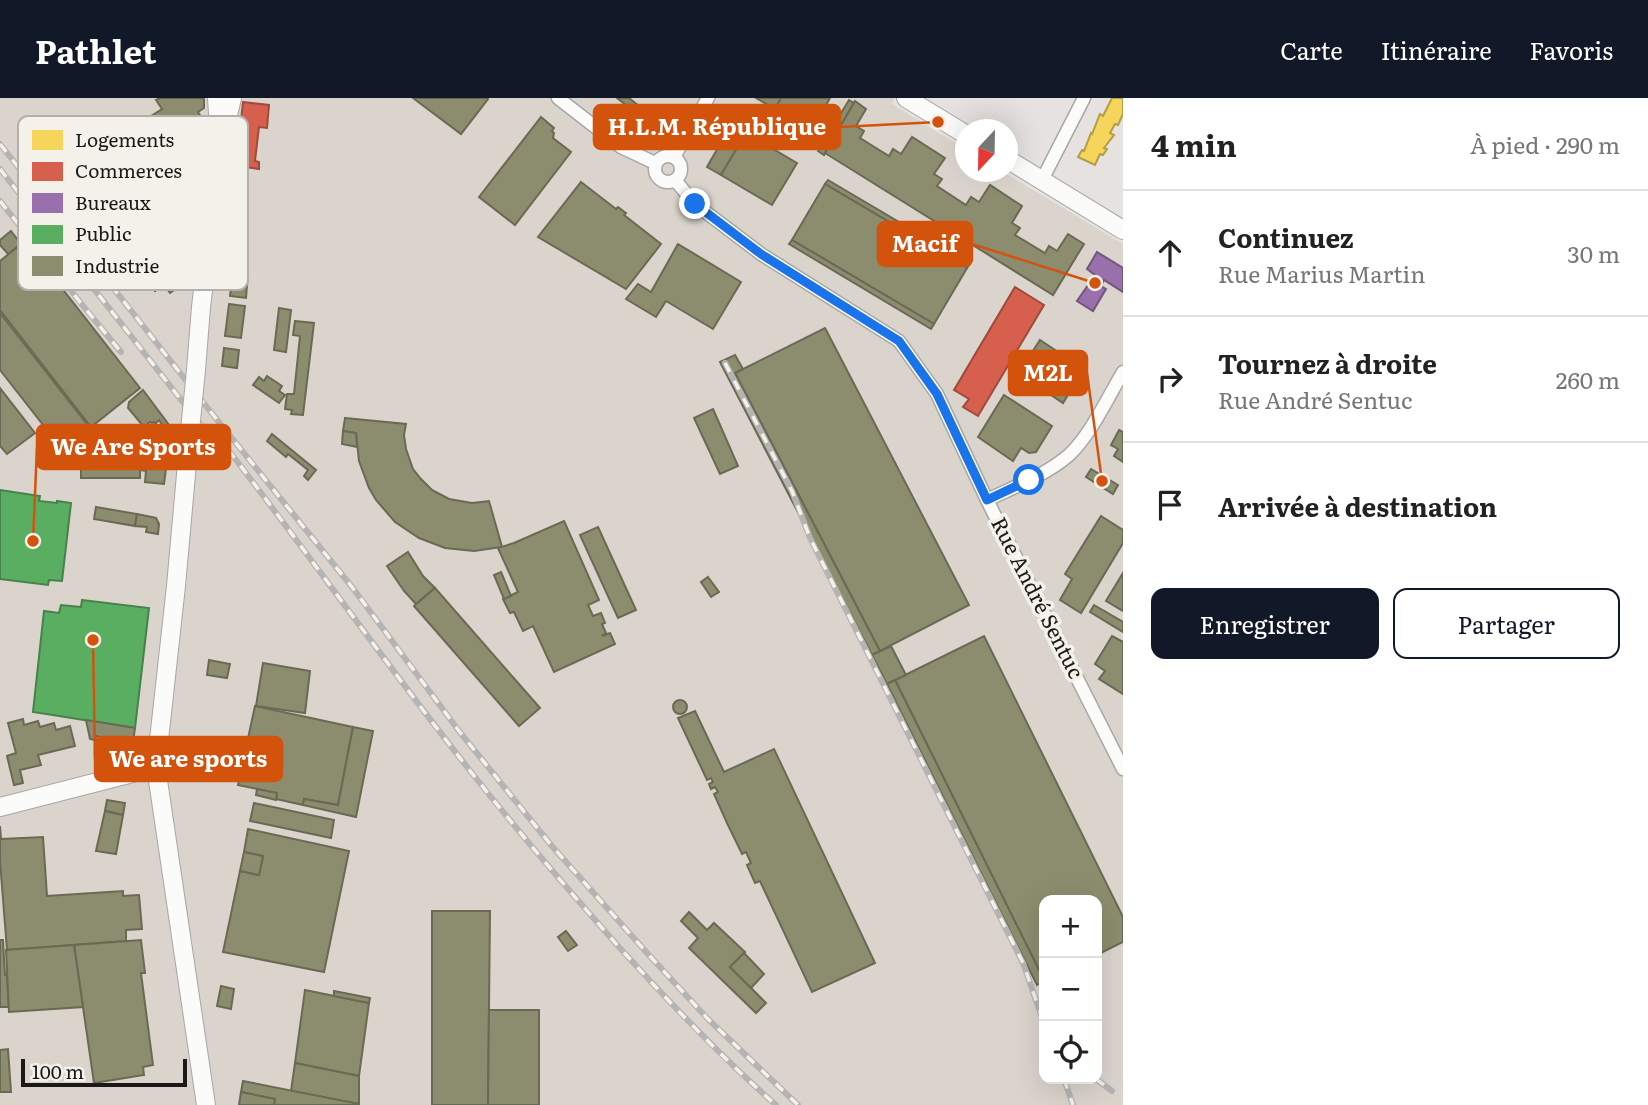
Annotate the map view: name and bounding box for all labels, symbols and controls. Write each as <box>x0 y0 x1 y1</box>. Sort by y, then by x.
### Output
text: Pathlet <box>35 25 156 74</box>
text: Carte <box>1280 32 1343 67</box>
text: Itinéraire <box>1381 32 1492 67</box>
text: Favoris <box>1530 32 1613 67</box>
callout: H.L.M. République <box>594 105 840 149</box>
text: H.L.M. République <box>608 108 826 142</box>
legend <box>18 116 248 290</box>
north arrow <box>955 119 1018 182</box>
text: 4 min <box>1151 122 1237 166</box>
text: Logements <box>75 125 174 153</box>
text: À pied · 290 m <box>1470 127 1620 161</box>
text: Commerces <box>75 156 182 184</box>
text: Bureaux <box>75 188 151 216</box>
route end <box>679 188 710 219</box>
text: Continuez <box>1218 217 1354 256</box>
text: Public <box>75 219 132 247</box>
callout: Macif <box>878 222 972 266</box>
text: Macif <box>892 225 960 259</box>
icon: ahead <box>1151 234 1189 272</box>
text: 30 m <box>1567 236 1620 270</box>
text: Industrie <box>75 251 160 279</box>
text: Rue Marius Martin <box>1218 256 1425 290</box>
text: Tournez à droite <box>1218 343 1437 382</box>
callout: M2L <box>1009 351 1087 395</box>
text: M2L <box>1023 354 1073 388</box>
icon: right <box>1151 360 1189 398</box>
text: 260 m <box>1556 362 1620 396</box>
text: Rue André Sentuc <box>1218 382 1413 416</box>
callout: We Are Sports <box>37 425 230 469</box>
text: We Are Sports <box>50 428 216 462</box>
route start <box>1013 464 1044 495</box>
icon: arrive <box>1151 486 1189 524</box>
text: Arrivée à destination <box>1218 486 1497 525</box>
street label: Rue André Sentuc <box>985 511 1093 683</box>
button: Enregistrer <box>1151 588 1379 659</box>
button: Partager <box>1393 588 1620 659</box>
callout: We are sports <box>95 737 282 781</box>
text: We are sports <box>109 740 267 774</box>
map controls <box>1039 895 1102 1084</box>
button: + <box>1039 895 1102 958</box>
button: − <box>1039 958 1102 1021</box>
button: locate <box>1039 1021 1102 1084</box>
scale bar <box>21 1056 187 1088</box>
text: 100 m <box>32 1057 84 1085</box>

